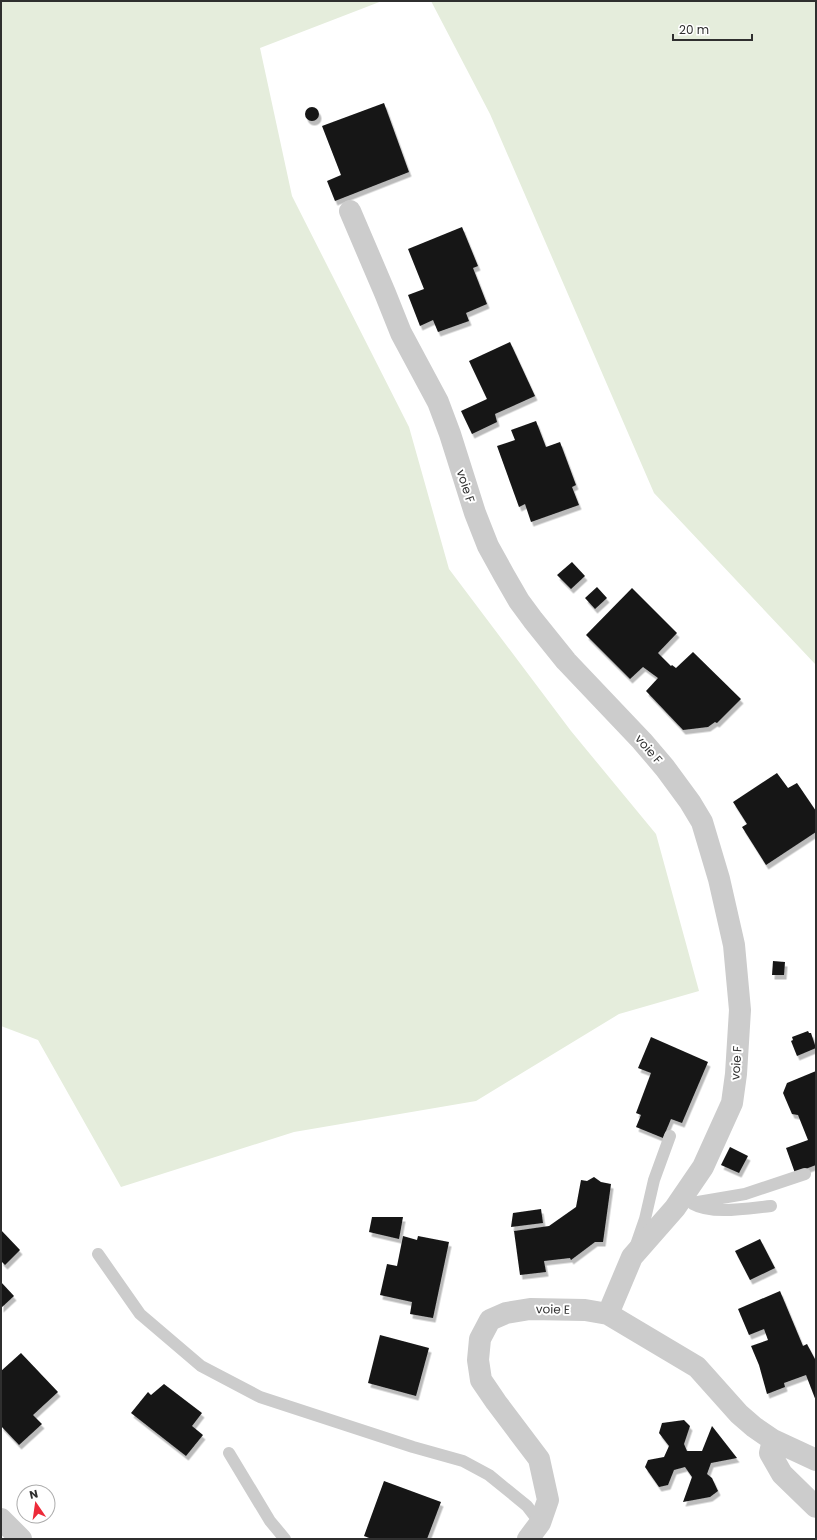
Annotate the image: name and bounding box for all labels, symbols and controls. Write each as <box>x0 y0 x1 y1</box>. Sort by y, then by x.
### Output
scale bar <box>673 16 752 42</box>
text: 20 m <box>679 21 709 38</box>
street label: voie F <box>453 467 479 505</box>
street label: voie F <box>631 731 667 767</box>
street label: voie F <box>726 1045 746 1081</box>
street label: voie E <box>536 1300 570 1318</box>
north arrow <box>16 1484 56 1524</box>
text: N <box>28 1486 40 1503</box>

